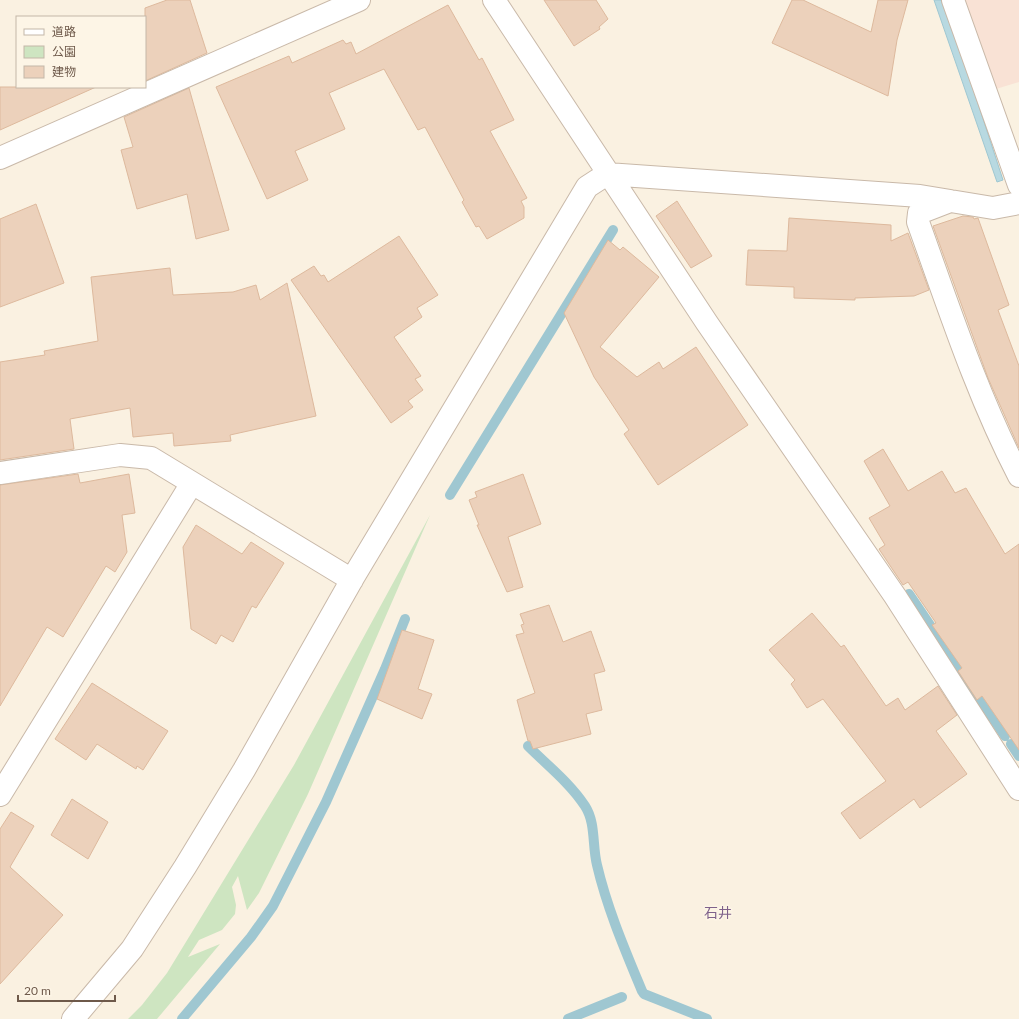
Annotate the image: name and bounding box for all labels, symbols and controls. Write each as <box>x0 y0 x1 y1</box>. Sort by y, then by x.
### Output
legend <box>16 16 146 88</box>
text: 道路 <box>52 24 76 39</box>
text: 公園 <box>52 44 76 59</box>
text: 建物 <box>52 64 76 79</box>
district label: 石井 <box>704 904 732 921</box>
scale bar <box>18 977 115 1003</box>
text: 20 m <box>24 983 51 998</box>

